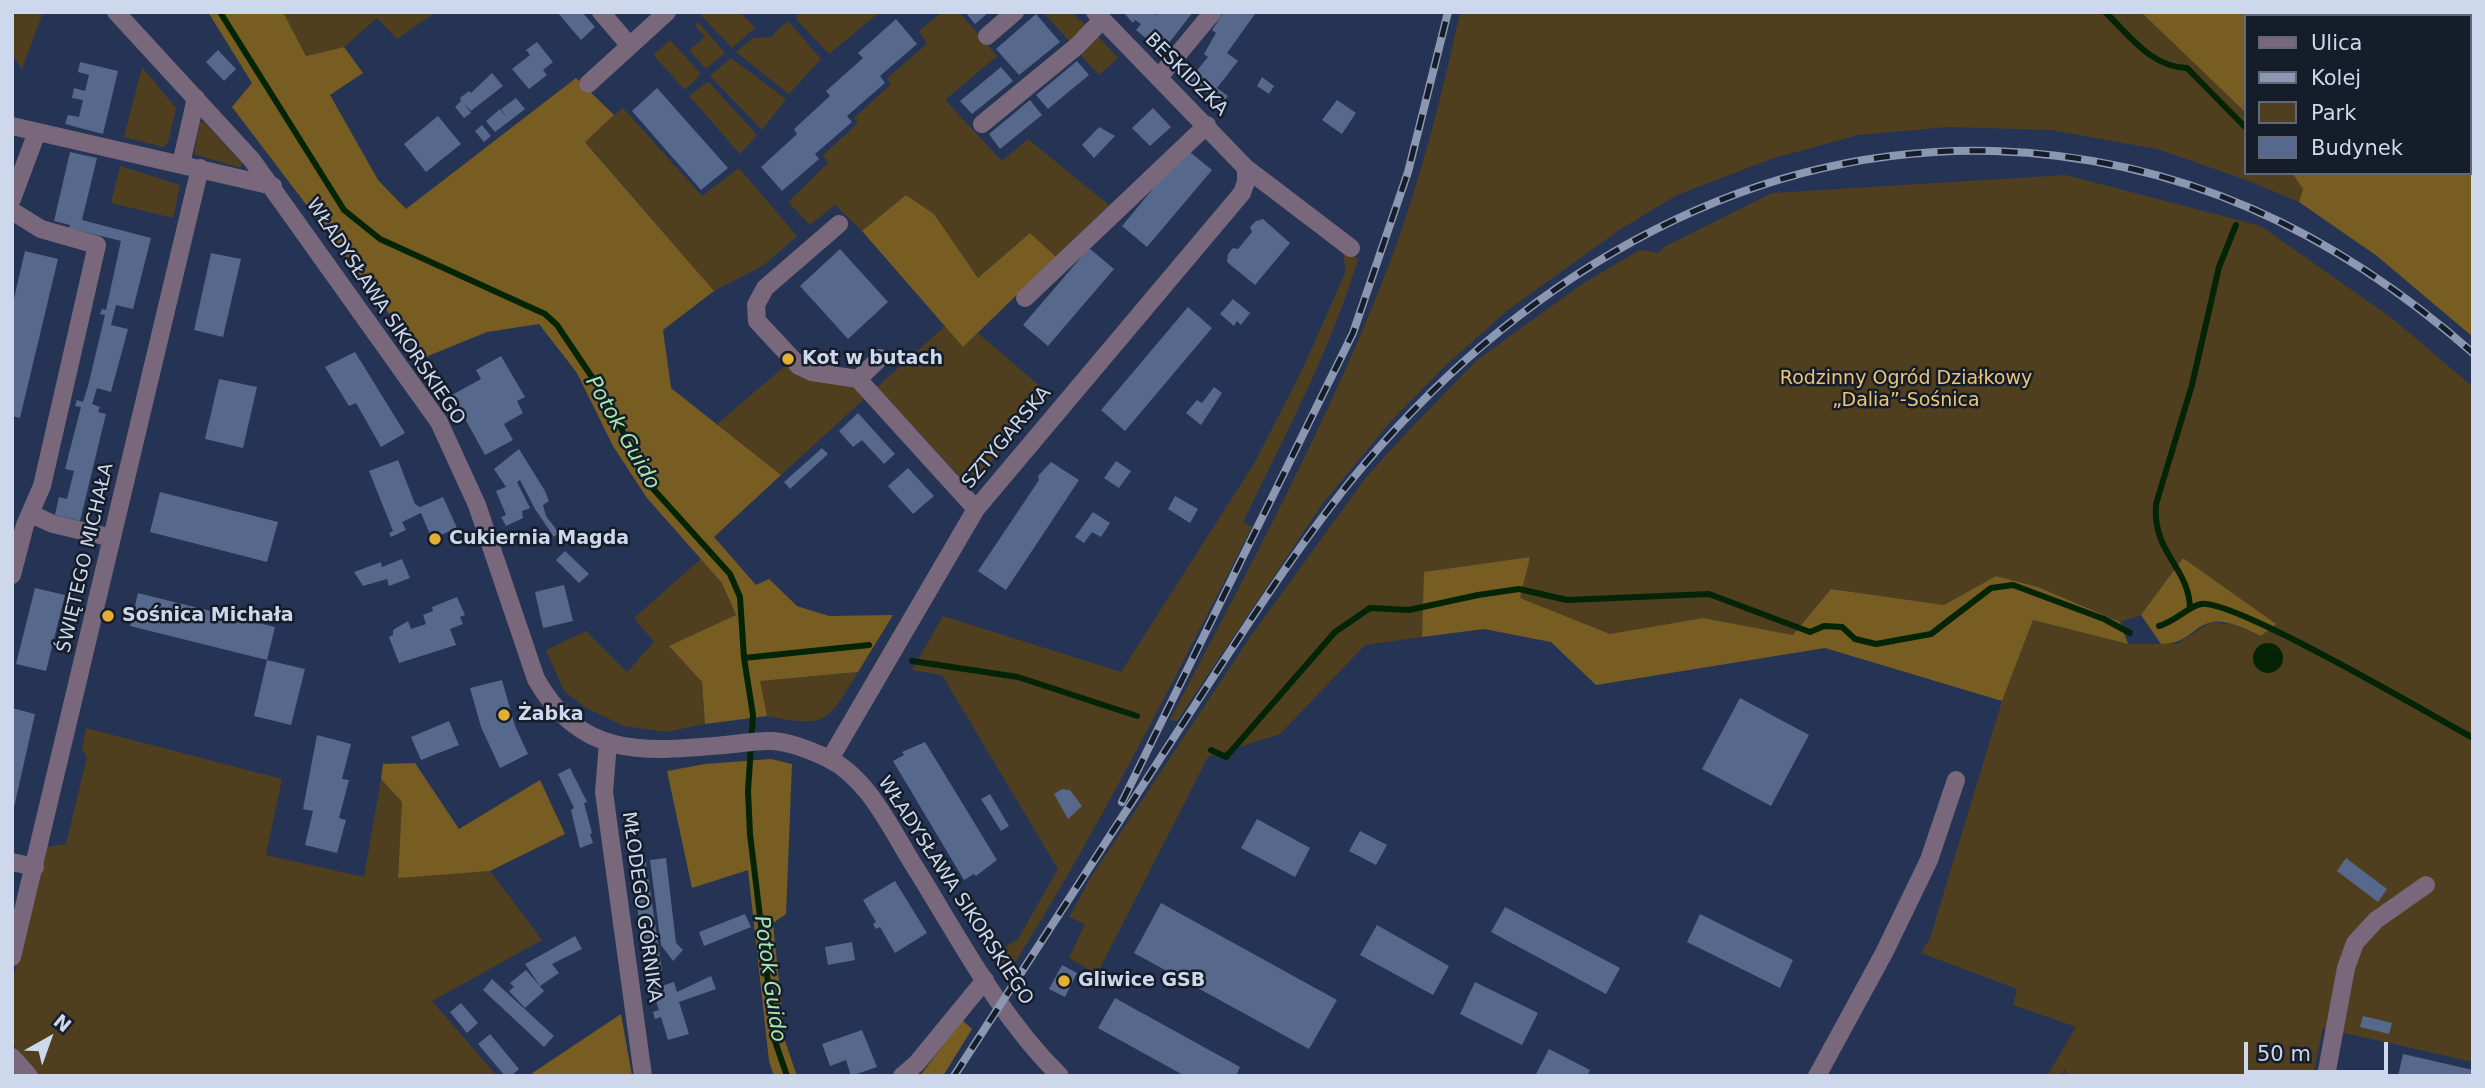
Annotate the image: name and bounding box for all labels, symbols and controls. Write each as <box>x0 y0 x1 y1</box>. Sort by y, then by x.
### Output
legend <box>2244 14 2471 175</box>
street label: BESKIDZKA <box>1140 29 1232 121</box>
text: Ulica <box>2311 31 2362 55</box>
text: Kolej <box>2311 66 2361 90</box>
text: Park <box>2311 101 2356 125</box>
text: Budynek <box>2311 136 2403 160</box>
street label: WŁADYSŁAWA SIKORSKIEGO <box>301 194 469 430</box>
place label: Kot w butach <box>802 348 943 370</box>
marker: Kot w butach <box>780 351 796 367</box>
park label: Rodzinny Ogród Działkowy „Dalia”-Sośnica <box>1780 368 2032 412</box>
water label: Potok Guido <box>579 372 665 494</box>
street label: SZTYGARSKA <box>958 382 1056 494</box>
street label: ŚWIĘTEGO MICHAŁA <box>53 461 119 655</box>
place label: Cukiernia Magda <box>449 528 629 550</box>
marker: Cukiernia Magda <box>427 531 443 547</box>
place label: Sośnica Michała <box>122 605 294 627</box>
marker: Sośnica Michała <box>100 608 116 624</box>
place label: Żabka <box>518 704 584 726</box>
marker: Żabka <box>496 707 512 723</box>
street label: WŁADYSŁAWA SIKORSKIEGO <box>872 772 1038 1010</box>
street label: MŁODEGO GÓRNIKA <box>616 810 666 1004</box>
water label: Potok Guido <box>748 914 790 1044</box>
place label: Gliwice GSB <box>1078 970 1205 992</box>
marker: Gliwice GSB <box>1056 973 1072 989</box>
north arrow <box>14 1004 84 1074</box>
text: N <box>49 1009 76 1036</box>
scale bar <box>2247 1028 2390 1072</box>
text: 50 m <box>2257 1042 2311 1066</box>

